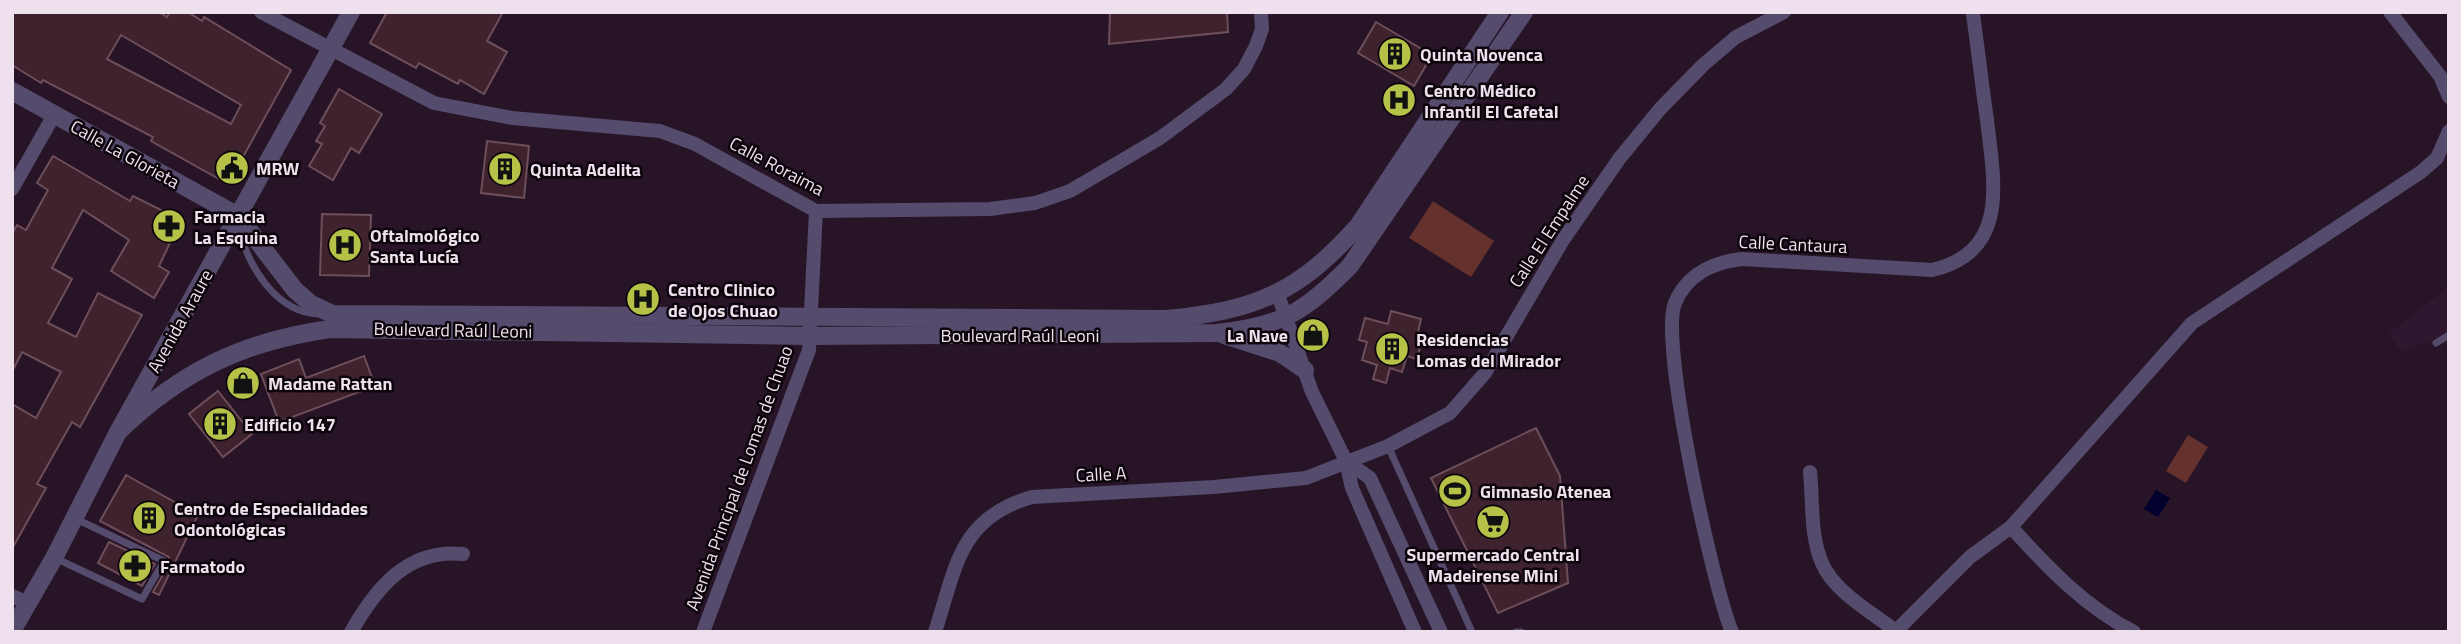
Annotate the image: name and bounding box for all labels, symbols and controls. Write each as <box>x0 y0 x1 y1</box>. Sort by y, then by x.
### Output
building icon: Quinta Novenca <box>1376 35 1414 73</box>
place label: Quinta Novenca <box>1420 41 1543 68</box>
place label: Centro Médico Infantil El Cafetal <box>1424 77 1559 125</box>
hospital icon: Centro Médico Infantil El Cafetal <box>1380 81 1418 119</box>
street label: Calle La Glorieta <box>66 113 184 195</box>
street label: Calle Roraima <box>725 130 829 202</box>
public building icon: MRW <box>213 149 251 187</box>
building icon: Quinta Adelita <box>486 150 524 188</box>
place label: MRW <box>256 155 300 182</box>
place label: Quinta Adelita <box>530 156 641 183</box>
street label: Calle El Empalme <box>1502 169 1596 293</box>
place label: Farmacia La Esquina <box>194 203 278 251</box>
pharmacy icon: Farmacia La Esquina <box>150 207 188 245</box>
place label: Oftalmológico Santa Lucía <box>370 222 480 270</box>
hospital icon: Oftalmológico Santa Lucía <box>326 226 364 264</box>
street label: Calle Cantaura <box>1738 228 1848 260</box>
street label: Avenida Araure <box>140 264 220 378</box>
place label: Centro Clinico de Ojos Chuao <box>668 276 778 324</box>
hospital icon: Centro Clinico de Ojos Chuao <box>624 280 662 318</box>
street label: Boulevard Raúl Leoni <box>373 315 533 345</box>
shop icon: La Nave <box>1294 316 1332 354</box>
street label: Boulevard Raúl Leoni <box>941 322 1099 349</box>
place label: La Nave <box>1227 322 1288 349</box>
place label: Residencias Lomas del Mirador <box>1416 326 1561 374</box>
building icon: Residencias Lomas del Mirador <box>1373 330 1411 368</box>
street label: Avenida Principal de Lomas de Chuao <box>678 342 800 614</box>
shop icon: Madame Rattan <box>224 364 262 402</box>
place label: Madame Rattan <box>268 370 393 397</box>
building icon: Edificio 147 <box>201 405 239 443</box>
place label: Edificio 147 <box>244 411 336 438</box>
street label: Calle A <box>1075 459 1127 489</box>
sports icon: Gimnasio Atenea <box>1436 472 1474 510</box>
place label: Gimnasio Atenea <box>1480 478 1611 505</box>
place label: Centro de Especialidades Odontológicas <box>174 495 368 543</box>
building icon: Centro de Especialidades Odontológicas <box>130 499 168 537</box>
supermarket icon: Supermercado Central Madeirense Mini <box>1474 503 1512 541</box>
place label: Supermercado Central Madeirense Mini <box>1406 541 1580 589</box>
pharmacy icon: Farmatodo <box>116 547 154 585</box>
place label: Farmatodo <box>160 553 245 580</box>

